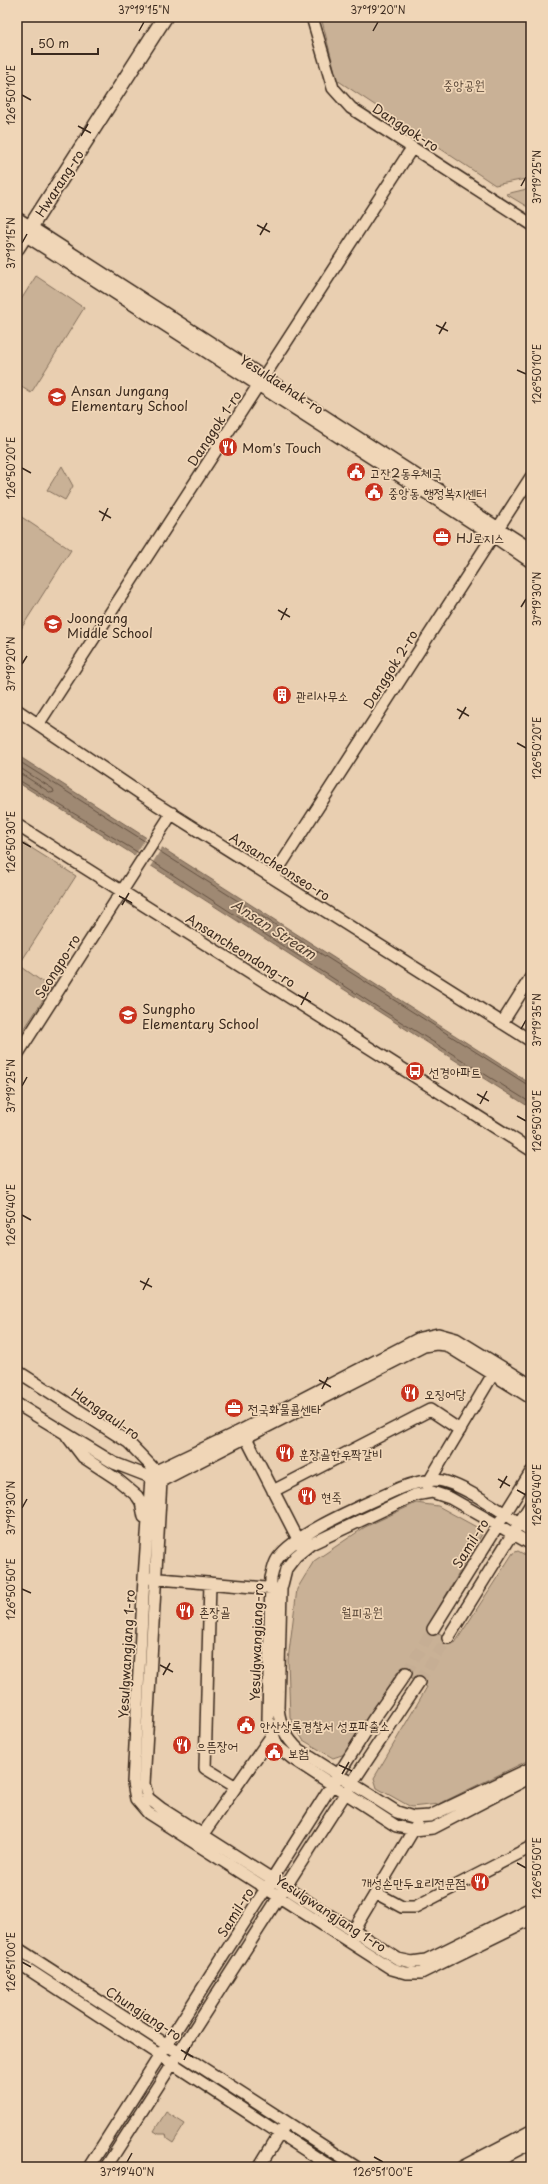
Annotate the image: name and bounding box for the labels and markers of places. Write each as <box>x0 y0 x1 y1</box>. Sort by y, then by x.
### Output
place label: Ansan Jungang Elementary School <box>71 381 188 415</box>
school or university icon: Ansan Jungang Elementary School <box>46 386 68 408</box>
restaurant icon: Mom's Touch <box>217 436 239 458</box>
place label: Mom's Touch <box>242 438 321 457</box>
public building icon: 고잔2동우체국 <box>345 461 367 483</box>
place label: 고잔2동우체국 <box>370 463 442 482</box>
public building icon: 중앙동 행정복지센터 <box>363 481 385 503</box>
place label: 중앙동 행정복지센터 <box>388 483 486 502</box>
office icon: HJ로지스 <box>431 526 453 548</box>
place label: HJ로지스 <box>456 528 505 547</box>
place label: Joongang Middle School <box>67 608 153 642</box>
school or university icon: Joongang Middle School <box>42 613 64 635</box>
building icon: 관리사무소 <box>271 684 293 706</box>
place label: 관리사무소 <box>296 686 348 705</box>
place label: Sungpho Elementary School <box>142 999 259 1033</box>
school or university icon: Sungpho Elementary School <box>117 1004 139 1026</box>
bus stop icon: 선경아파트 <box>404 1060 426 1082</box>
place label: 선경아파트 <box>429 1062 481 1081</box>
restaurant icon: 오징어당 <box>399 1382 421 1404</box>
place label: 오징어당 <box>424 1384 466 1403</box>
office icon: 전국화물콜센타 <box>223 1397 245 1419</box>
place label: 전국화물콜센타 <box>248 1399 322 1418</box>
restaurant icon: 훈장골한우짝갈비 <box>274 1442 296 1464</box>
place label: 훈장골한우짝갈비 <box>299 1444 383 1463</box>
restaurant icon: 현죽 <box>296 1485 318 1507</box>
place label: 현죽 <box>321 1487 342 1506</box>
restaurant icon: 촌장골 <box>174 1600 196 1622</box>
place label: 촌장골 <box>199 1602 230 1621</box>
public building icon: 안산상록경찰서 성포파출소 <box>235 1714 257 1736</box>
place label: 안산상록경찰서 성포파출소 <box>260 1716 390 1735</box>
restaurant icon: 으뜸장어 <box>171 1734 193 1756</box>
place label: 으뜸장어 <box>196 1736 238 1755</box>
public building icon: 보험 <box>263 1741 285 1763</box>
place label: 보험 <box>288 1743 309 1762</box>
restaurant icon: 개성손만두요리전문점 <box>469 1871 491 1893</box>
place label: 개성손만두요리전문점 <box>361 1873 466 1892</box>

